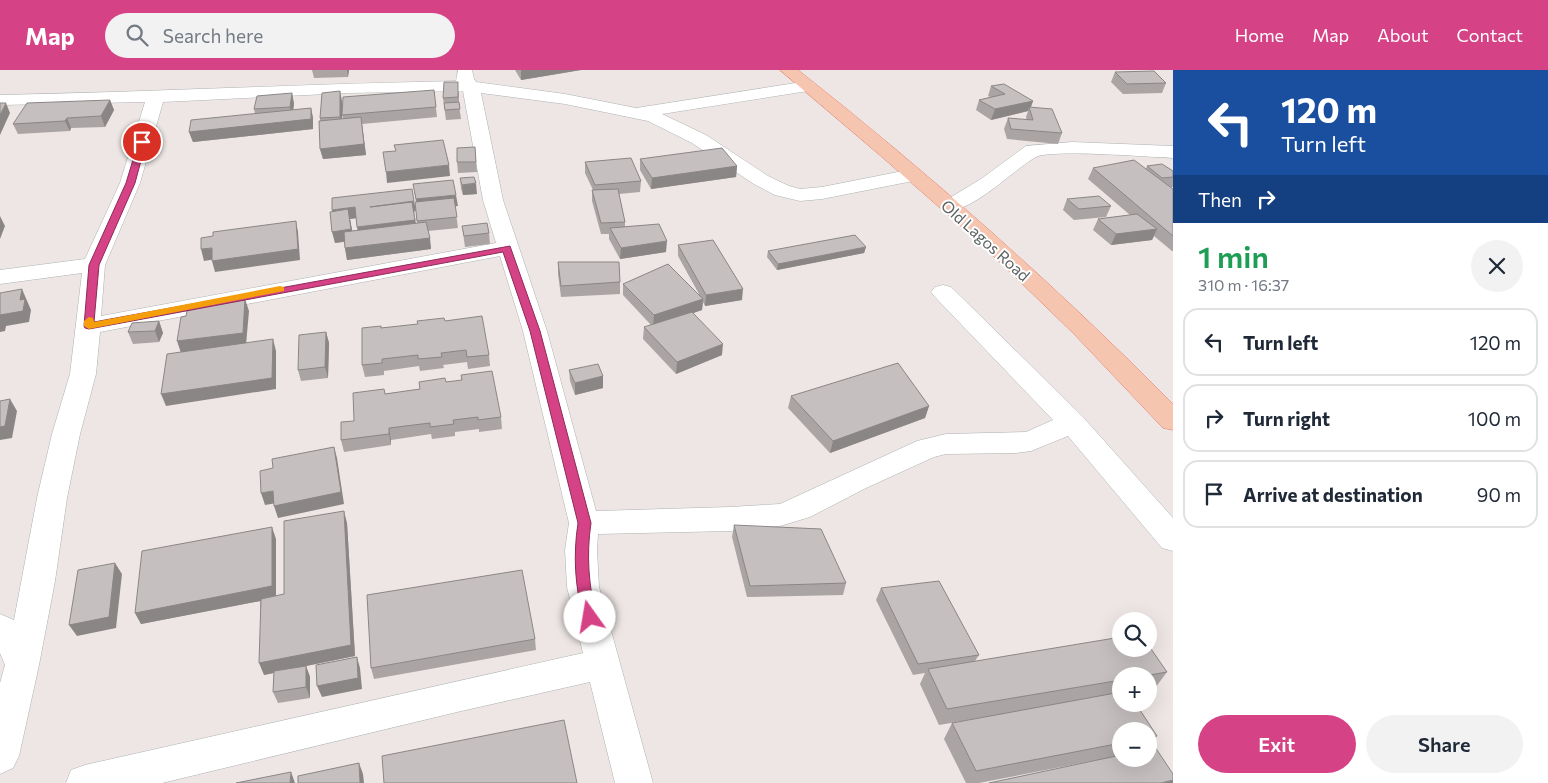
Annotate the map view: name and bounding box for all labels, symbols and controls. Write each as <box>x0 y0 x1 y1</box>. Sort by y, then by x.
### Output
search box <box>105 13 455 58</box>
text: Map <box>25 21 75 50</box>
icon: search <box>123 21 151 49</box>
text: Search here <box>163 24 263 47</box>
text: Home <box>1235 24 1284 46</box>
text: Map <box>1312 24 1349 46</box>
text: About <box>1377 24 1429 46</box>
text: Contact <box>1457 24 1523 46</box>
text: 120 m <box>1281 87 1377 130</box>
icon: left <box>1198 90 1263 155</box>
pin <box>121 121 163 163</box>
icon: arrive <box>128 128 156 156</box>
text: Turn left <box>1281 130 1366 157</box>
icon: right <box>1252 185 1280 213</box>
text: Then <box>1198 188 1242 211</box>
street label: Old Lagos Road <box>938 195 1034 285</box>
text: 1 min <box>1198 237 1269 274</box>
button: close <box>1471 240 1523 292</box>
text: 310 m · 16:37 <box>1198 275 1289 294</box>
icon: left <box>1200 328 1228 356</box>
text: Turn left <box>1243 331 1318 354</box>
text: 120 m <box>1470 331 1521 354</box>
icon: right <box>1200 404 1228 432</box>
text: Turn right <box>1243 407 1330 430</box>
text: 100 m <box>1468 407 1521 430</box>
icon: arrive <box>1200 480 1228 508</box>
text: Arrive at destination <box>1243 483 1423 506</box>
text: 90 m <box>1477 483 1521 506</box>
position arrow <box>563 590 615 642</box>
map controls <box>1112 612 1157 767</box>
button: search <box>1112 612 1157 657</box>
button: + <box>1112 667 1157 712</box>
button: Exit <box>1198 715 1356 773</box>
button: Share <box>1366 715 1523 773</box>
button: − <box>1112 722 1157 767</box>

